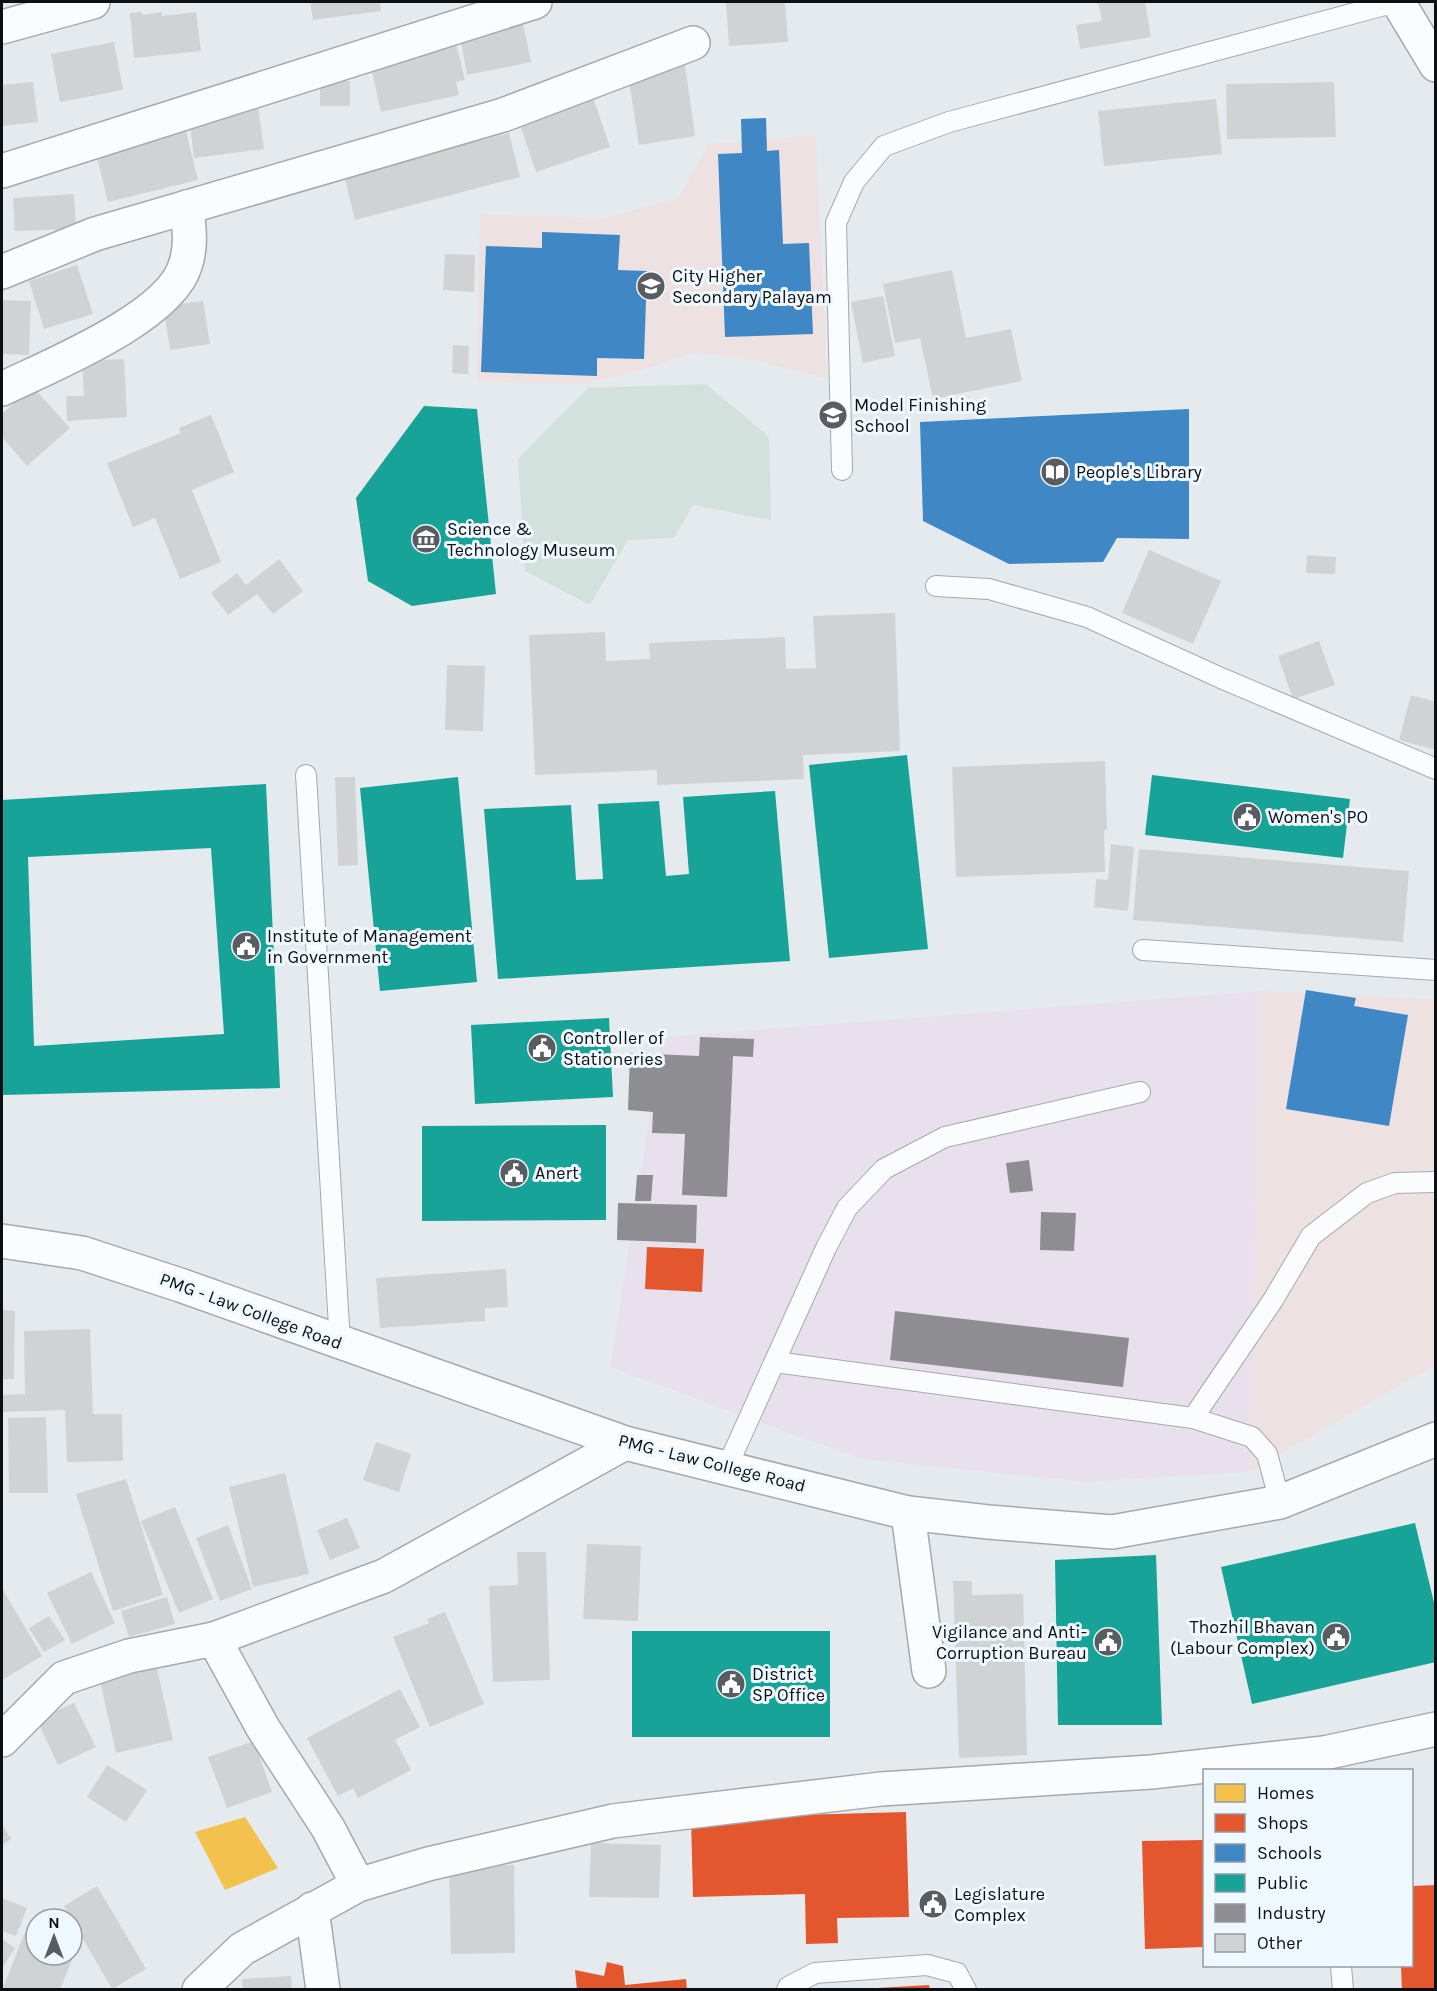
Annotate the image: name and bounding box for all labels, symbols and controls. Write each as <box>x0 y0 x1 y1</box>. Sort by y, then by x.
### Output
place label: City Higher Secondary Palayam <box>672 265 832 308</box>
school or university icon: City Higher Secondary Palayam <box>635 270 667 302</box>
place label: Model Finishing School <box>854 394 986 437</box>
school or university icon: Model Finishing School <box>817 399 849 431</box>
library icon: People's Library <box>1039 456 1071 488</box>
place label: People's Library <box>1076 461 1202 483</box>
place label: Science & Technology Museum <box>447 518 615 561</box>
museum icon: Science & Technology Museum <box>410 523 442 555</box>
public building icon: Women's PO <box>1231 801 1263 833</box>
place label: Women's PO <box>1268 806 1368 828</box>
place label: Institute of Management in Government <box>267 925 472 968</box>
public building icon: Institute of Management in Government <box>230 930 262 962</box>
place label: Controller of Stationeries <box>563 1027 665 1070</box>
public building icon: Controller of Stationeries <box>526 1032 558 1064</box>
public building icon: Anert <box>498 1157 530 1189</box>
place label: Anert <box>535 1162 579 1184</box>
street label: PMG - Law College Road <box>157 1268 345 1354</box>
street label: PMG - Law College Road <box>616 1429 808 1497</box>
place label: Thozhil Bhavan (Labour Complex) <box>1170 1616 1315 1659</box>
place label: Vigilance and Anti- Corruption Bureau <box>932 1621 1087 1664</box>
public building icon: Thozhil Bhavan (Labour Complex) <box>1320 1621 1352 1653</box>
public building icon: Vigilance and Anti- Corruption Bureau <box>1092 1626 1124 1658</box>
place label: District SP Office <box>752 1663 825 1706</box>
public building icon: District SP Office <box>715 1668 747 1700</box>
legend <box>1203 1769 1413 1967</box>
text: Homes <box>1257 1782 1314 1804</box>
text: Shops <box>1257 1812 1309 1834</box>
text: Schools <box>1257 1842 1322 1864</box>
text: Public <box>1257 1872 1308 1894</box>
place label: Legislature Complex <box>954 1883 1045 1926</box>
public building icon: Legislature Complex <box>917 1888 949 1920</box>
text: Industry <box>1257 1902 1326 1924</box>
north arrow <box>24 1907 84 1967</box>
text: N <box>48 1913 60 1932</box>
text: Other <box>1257 1932 1302 1954</box>

